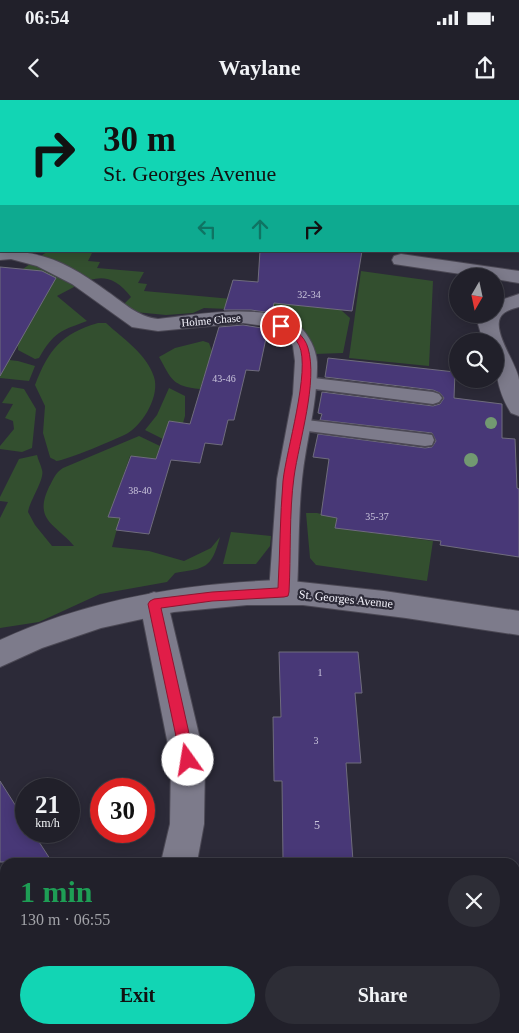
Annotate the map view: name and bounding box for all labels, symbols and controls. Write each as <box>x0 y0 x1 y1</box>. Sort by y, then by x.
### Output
text: 06:54 <box>25 7 69 28</box>
icon: back <box>20 54 48 82</box>
icon: share <box>471 54 499 82</box>
text: Waylane <box>219 55 300 80</box>
icon: right <box>20 120 85 185</box>
text: 30 m <box>103 120 176 159</box>
text: St. Georges Avenue <box>103 161 276 186</box>
icon: left <box>193 215 221 243</box>
icon: ahead <box>246 215 274 243</box>
icon: right <box>299 215 327 243</box>
north arrow <box>449 268 504 322</box>
map controls <box>449 268 504 388</box>
house number: 32-34 <box>297 289 321 300</box>
pin <box>260 305 302 347</box>
street label: Holme Chase <box>181 311 241 329</box>
icon: arrive <box>267 312 295 340</box>
button: search <box>449 333 504 388</box>
house number: 43-46 <box>212 373 236 384</box>
house number: 38-40 <box>128 485 152 496</box>
house number: 35-37 <box>365 511 389 522</box>
street label: St. Georges Avenue <box>298 587 394 611</box>
house number: 1 <box>318 667 323 678</box>
position arrow <box>161 733 213 785</box>
house number: 3 <box>314 735 319 746</box>
speed limit sign: 30 <box>90 778 155 843</box>
text: 21 <box>35 791 60 818</box>
text: km/h <box>35 816 60 830</box>
house number: 5 <box>314 818 320 832</box>
text: 1 min <box>20 875 93 908</box>
button: close <box>448 875 500 927</box>
text: 130 m · 06:55 <box>20 911 110 928</box>
button: Exit <box>20 966 255 1024</box>
button: Share <box>265 966 500 1024</box>

